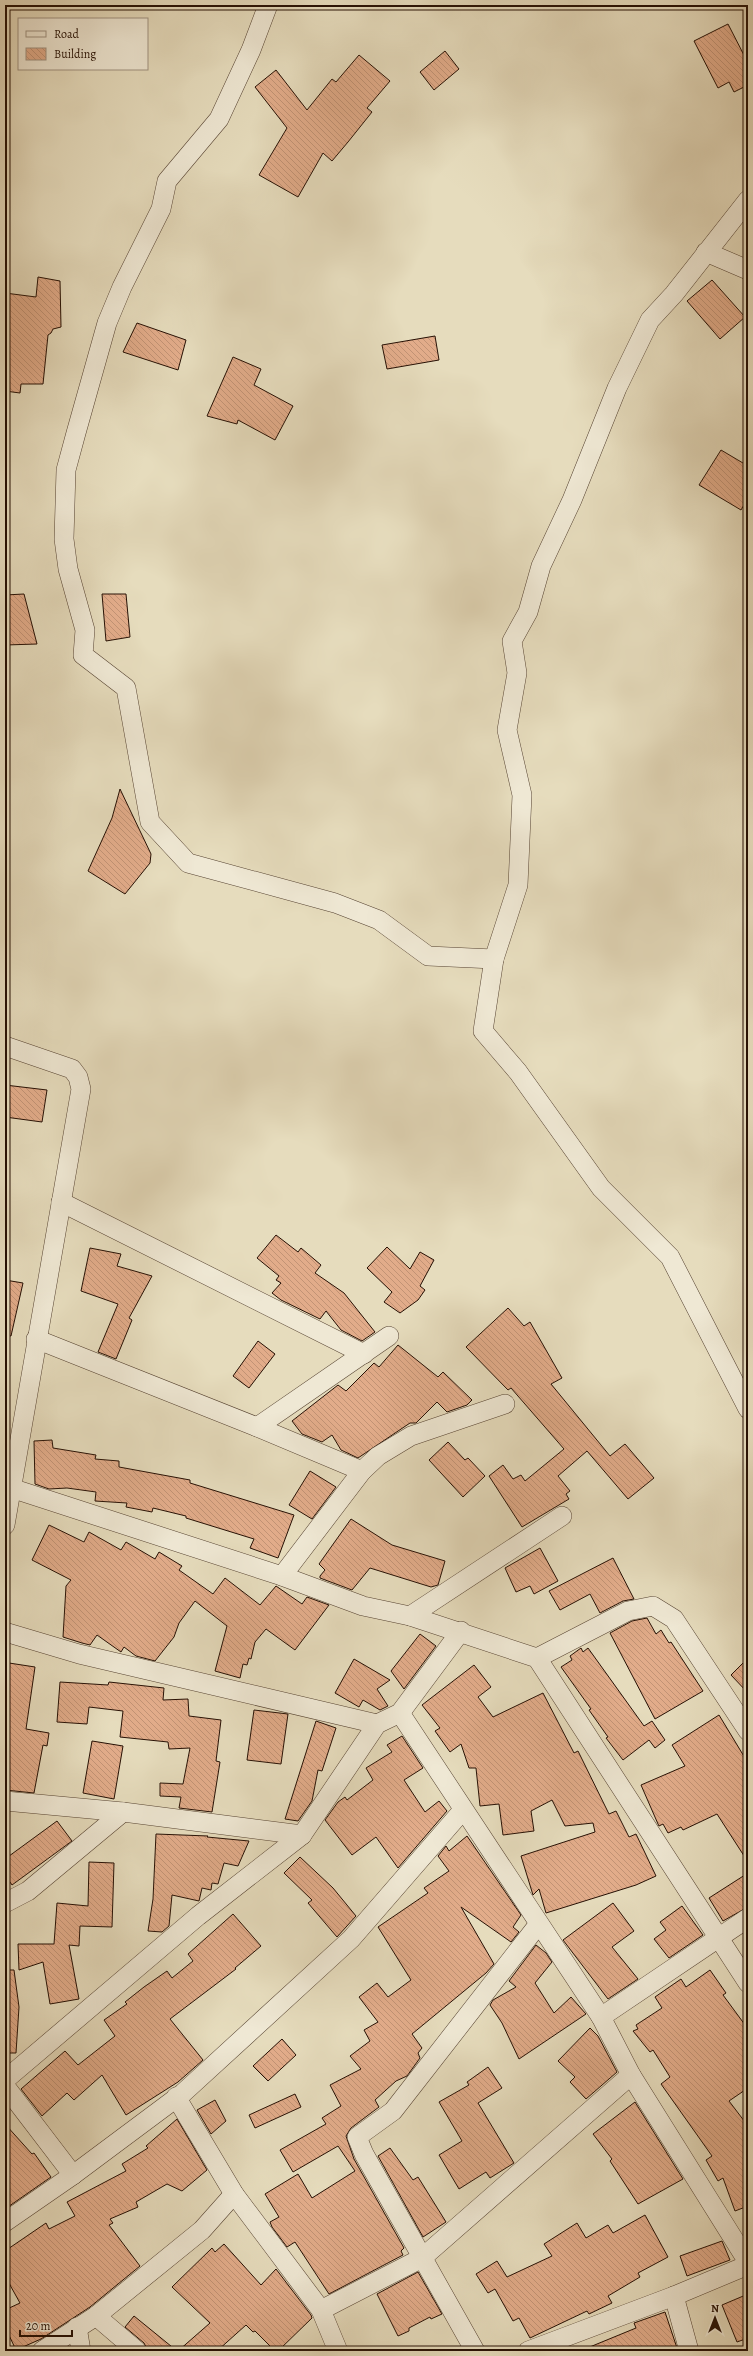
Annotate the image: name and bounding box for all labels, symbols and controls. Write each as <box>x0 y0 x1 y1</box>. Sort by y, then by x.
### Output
legend <box>18 18 148 70</box>
text: Road <box>54 26 80 42</box>
text: Building <box>54 46 96 62</box>
north arrow <box>695 2298 735 2338</box>
text: N <box>711 2301 719 2316</box>
scale bar <box>20 2312 72 2338</box>
text: 20 m <box>26 2318 50 2334</box>

